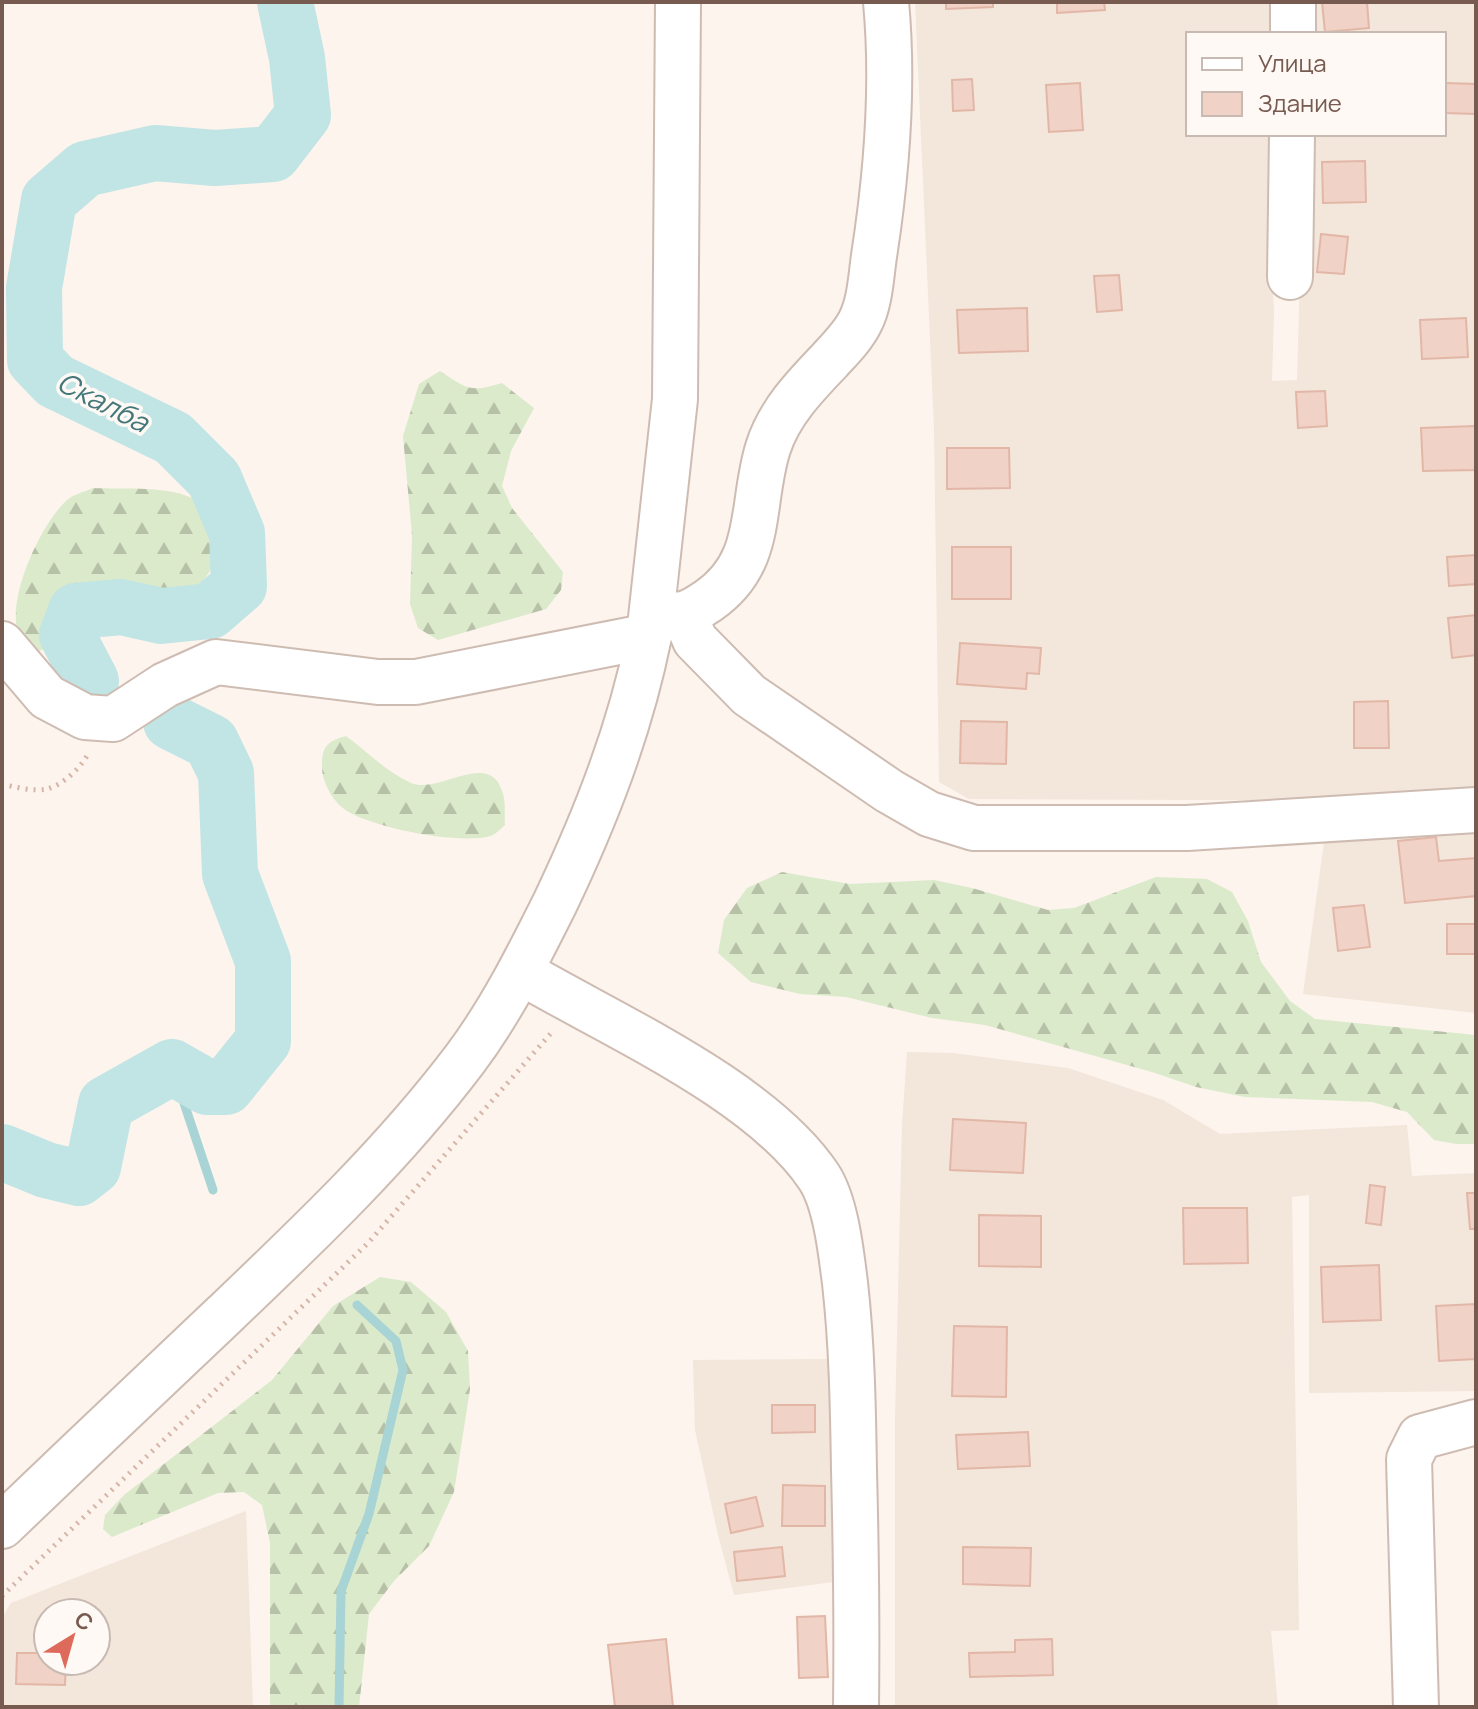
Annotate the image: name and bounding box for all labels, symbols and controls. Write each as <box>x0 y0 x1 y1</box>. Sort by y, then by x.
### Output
legend <box>1186 32 1446 136</box>
text: Улица <box>1258 46 1327 79</box>
text: Здание <box>1258 86 1342 119</box>
water label: Скалба <box>51 362 157 441</box>
north arrow <box>32 1597 112 1677</box>
text: С <box>69 1604 100 1638</box>

